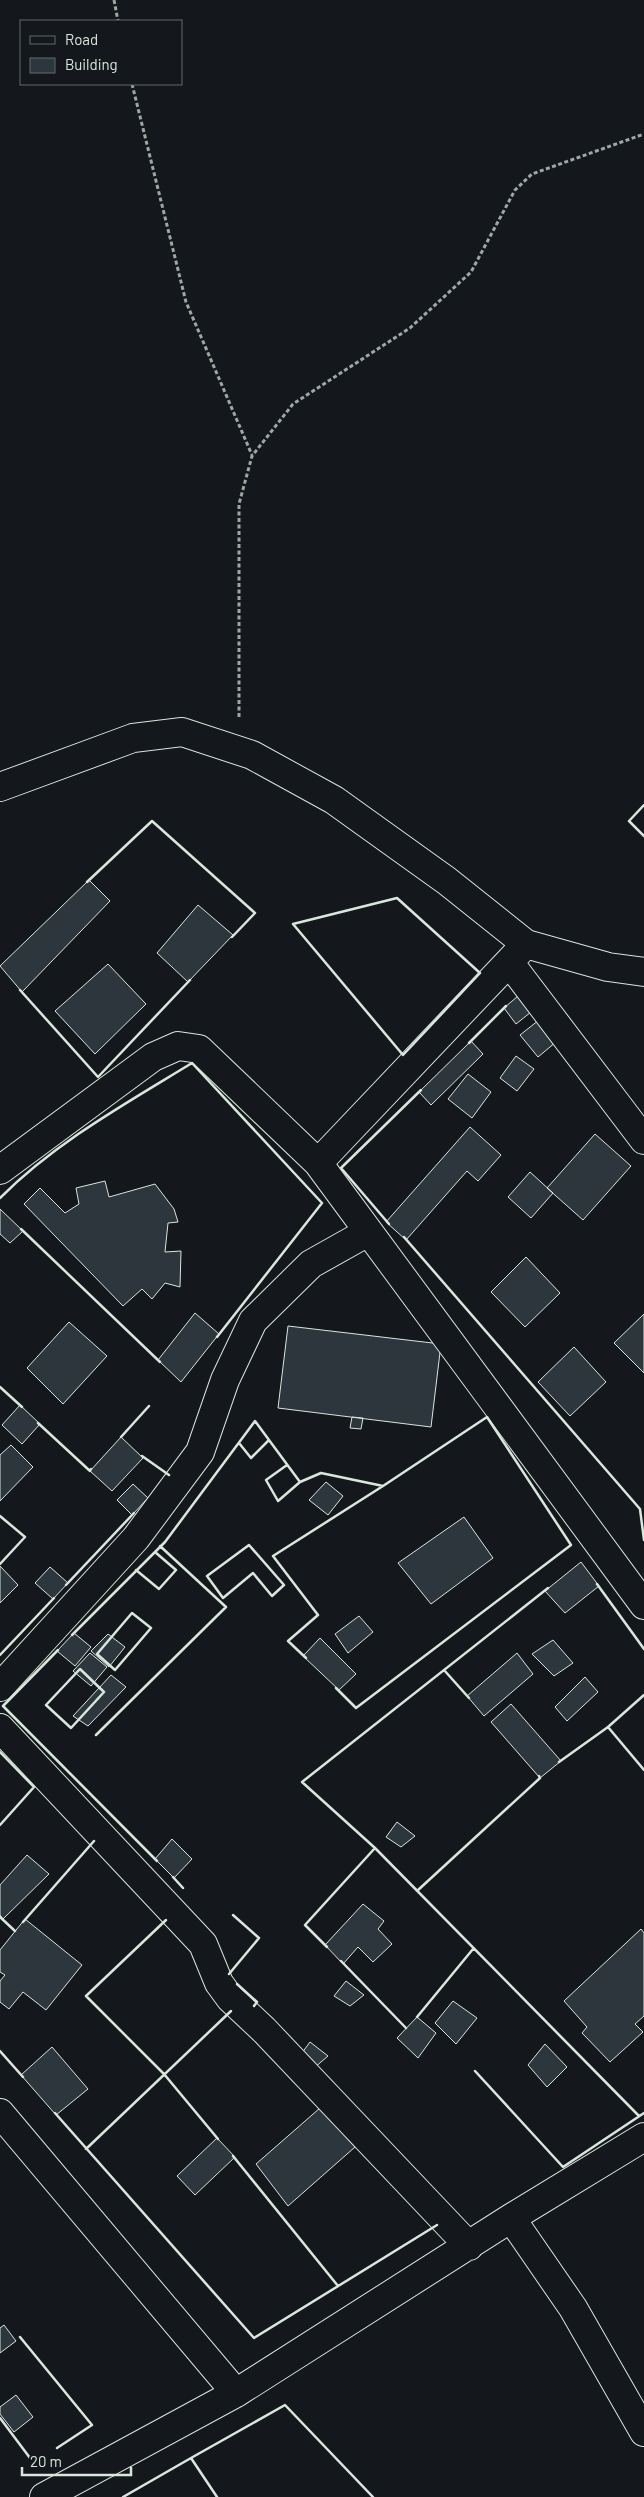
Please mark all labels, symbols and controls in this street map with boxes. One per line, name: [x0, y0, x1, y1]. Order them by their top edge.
legend: [20, 20, 182, 85]
text: Road: [65, 30, 98, 48]
text: Building: [65, 55, 118, 73]
scale bar: [22, 2444, 131, 2476]
text: 20 m: [30, 2452, 62, 2470]

